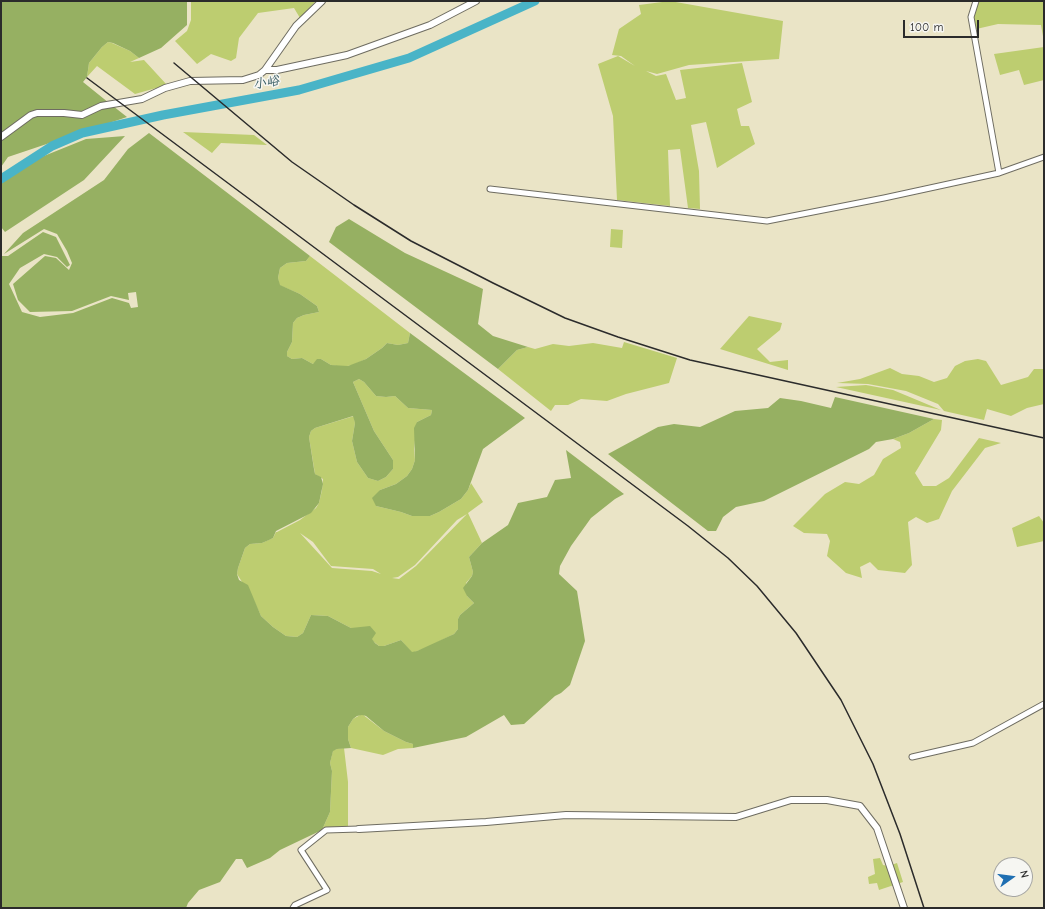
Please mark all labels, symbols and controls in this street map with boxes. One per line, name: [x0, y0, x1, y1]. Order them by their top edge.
scale bar: [905, 12, 981, 38]
text: 100 m: [910, 20, 943, 34]
water label: 小峪: [252, 73, 280, 93]
north arrow: [993, 857, 1033, 897]
text: N: [1017, 869, 1031, 879]

